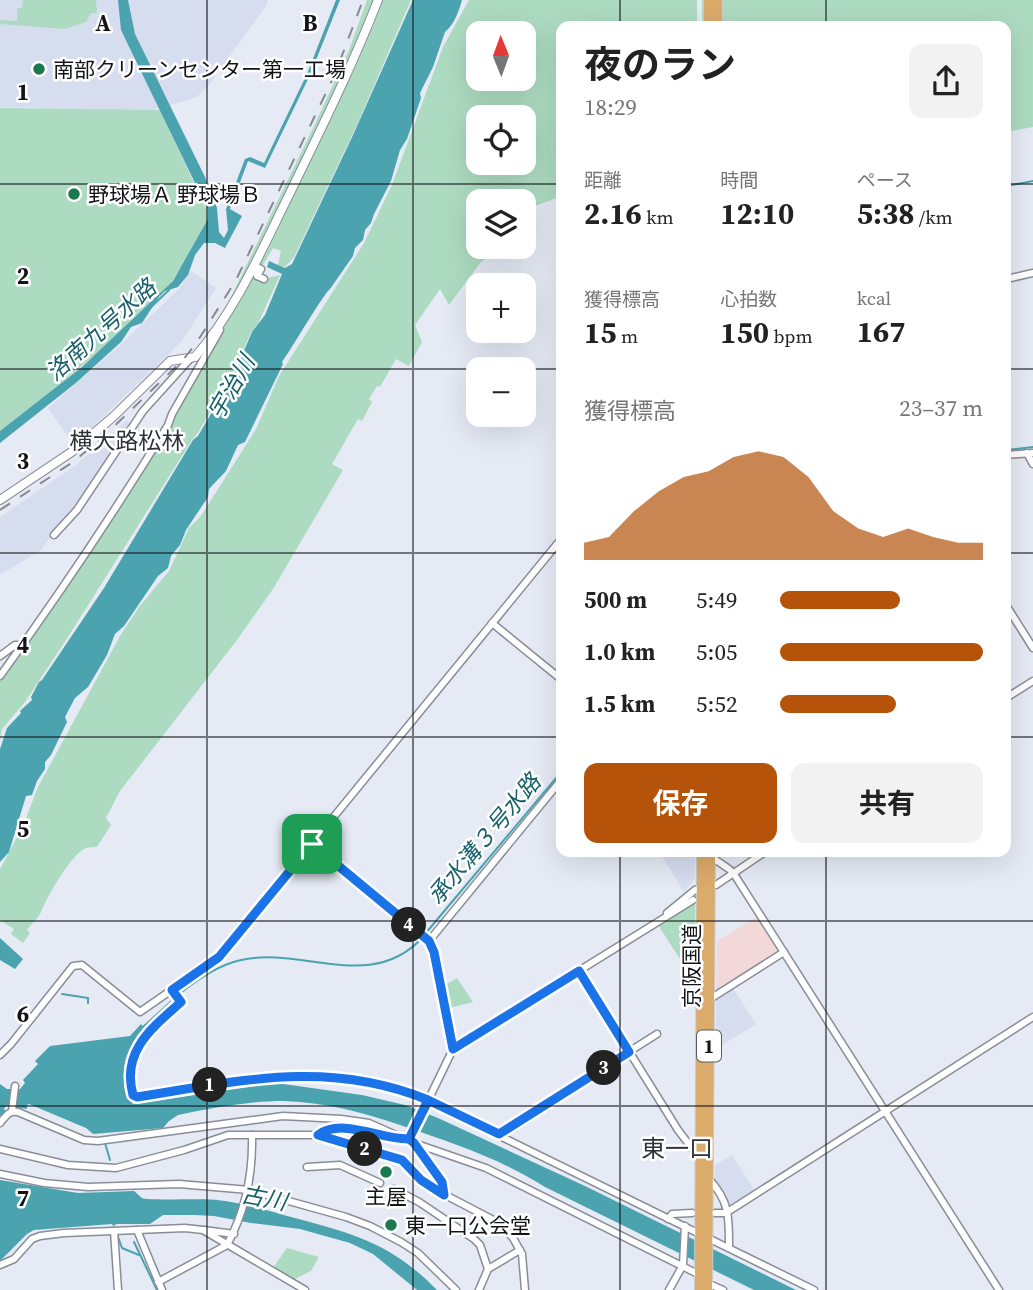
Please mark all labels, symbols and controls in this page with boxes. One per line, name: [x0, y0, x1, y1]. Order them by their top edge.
text: A: [95, 7, 111, 39]
text: B: [303, 7, 318, 39]
north arrow: [466, 21, 536, 91]
map controls: [466, 21, 536, 427]
text: 夜のラン: [584, 39, 736, 91]
button: share: [909, 44, 983, 118]
place label: 南部クリーンセンター第一工場: [53, 55, 346, 84]
marker: 南部クリーンセンター第一工場: [31, 61, 47, 77]
text: 1: [17, 76, 29, 108]
text: 18:29: [584, 91, 637, 123]
button: locate: [466, 105, 536, 175]
text: 距離: [584, 167, 622, 193]
text: 時間: [720, 167, 758, 193]
text: ペース: [857, 167, 913, 193]
place label: 野球場Ａ 野球場Ｂ: [88, 180, 261, 209]
marker: 野球場Ａ 野球場Ｂ: [66, 186, 82, 202]
button: layers: [466, 189, 536, 259]
text: 2.16: [584, 193, 642, 234]
text: 12:10: [720, 193, 794, 234]
text: 5:38: [857, 193, 914, 234]
text: km: [642, 204, 674, 230]
text: /km: [914, 204, 953, 230]
text: 2: [17, 260, 29, 292]
water label: 洛南九号水路: [39, 271, 164, 388]
button: +: [466, 273, 536, 343]
text: kcal: [857, 285, 891, 311]
text: 獲得標高: [584, 286, 660, 312]
text: 心拍数: [720, 286, 777, 312]
text: 167: [857, 311, 905, 352]
text: 15: [584, 312, 617, 353]
text: 150: [720, 312, 769, 353]
text: m: [617, 323, 638, 349]
text: bpm: [769, 323, 813, 349]
water label: 宇治川: [200, 347, 264, 425]
button: −: [466, 357, 536, 427]
text: 23–37 m: [899, 392, 983, 424]
text: 獲得標高: [584, 395, 676, 427]
district label: 横大路松林: [70, 425, 185, 457]
text: 3: [17, 445, 29, 477]
text: 500 m: [584, 584, 647, 616]
text: 5:49: [696, 584, 737, 616]
text: 4: [17, 629, 29, 661]
text: 1.0 km: [584, 636, 655, 668]
text: 5:05: [696, 636, 737, 668]
text: 1.5 km: [584, 688, 655, 720]
text: 5:52: [696, 688, 737, 720]
button: 保存: [584, 763, 777, 843]
button: 共有: [791, 763, 983, 843]
water label: 承水溝３号水路: [420, 766, 549, 911]
text: 5: [17, 813, 29, 845]
pin: [282, 814, 342, 874]
icon: arrive: [293, 825, 331, 863]
pin: 4: [392, 908, 426, 942]
text: 4: [403, 911, 414, 937]
street label: 京阪国道: [677, 924, 706, 1008]
text: 6: [17, 998, 29, 1030]
road number: 1: [697, 1030, 721, 1062]
pin: 3: [586, 1050, 622, 1086]
text: 3: [598, 1054, 609, 1080]
pin: 1: [192, 1068, 228, 1102]
text: 1: [204, 1071, 215, 1097]
pin: 2: [348, 1132, 382, 1166]
district label: 東一口: [641, 1132, 713, 1165]
text: 2: [359, 1135, 370, 1161]
marker: 主屋: [378, 1164, 394, 1180]
water label: 古川: [238, 1178, 293, 1219]
text: 7: [17, 1182, 29, 1214]
place label: 主屋: [365, 1182, 407, 1211]
place label: 東一口公会堂: [405, 1211, 531, 1240]
marker: 東一口公会堂: [383, 1217, 399, 1233]

